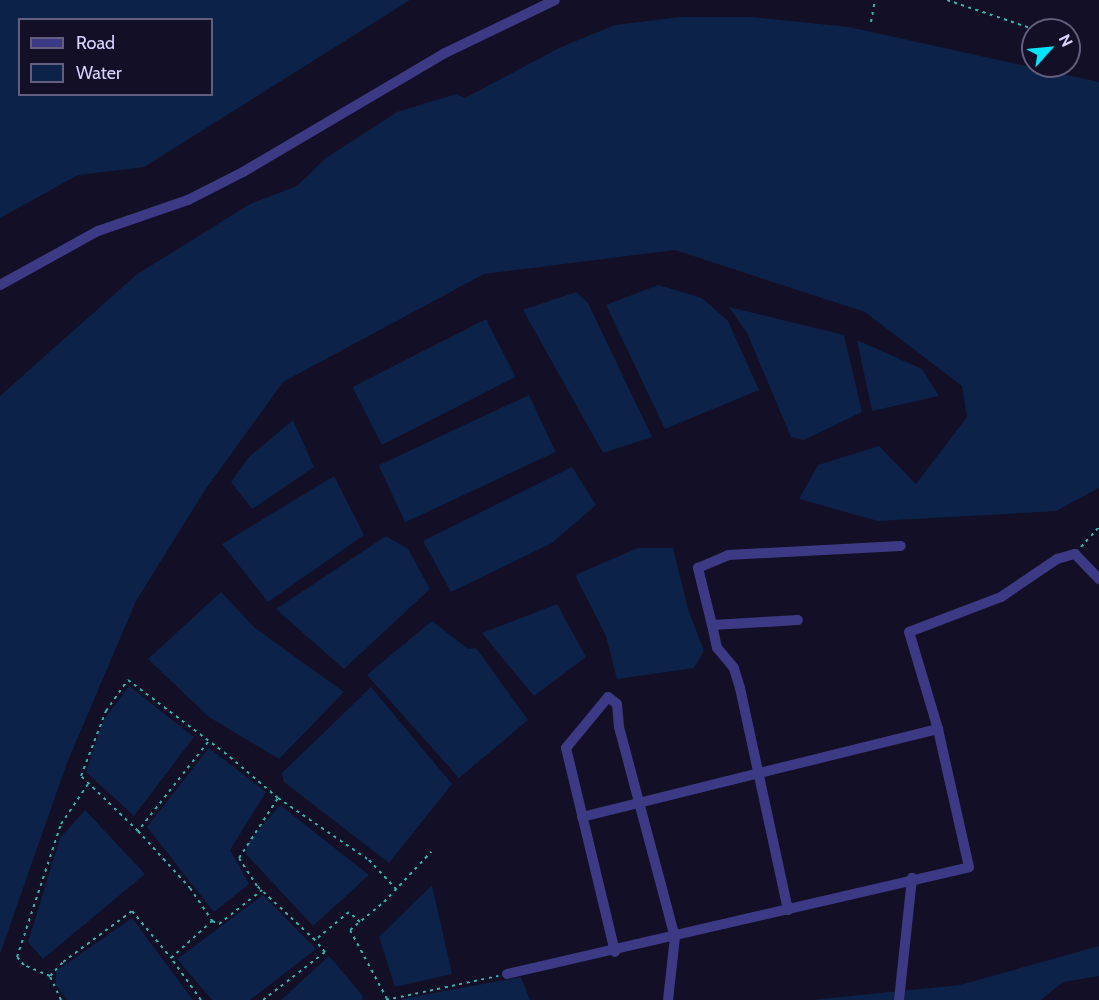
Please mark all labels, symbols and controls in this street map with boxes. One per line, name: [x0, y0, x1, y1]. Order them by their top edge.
legend: [18, 18, 213, 96]
north arrow: [1021, 18, 1081, 78]
text: N: [1055, 31, 1077, 50]
text: Road: [76, 32, 115, 54]
text: Water: [76, 62, 122, 84]

